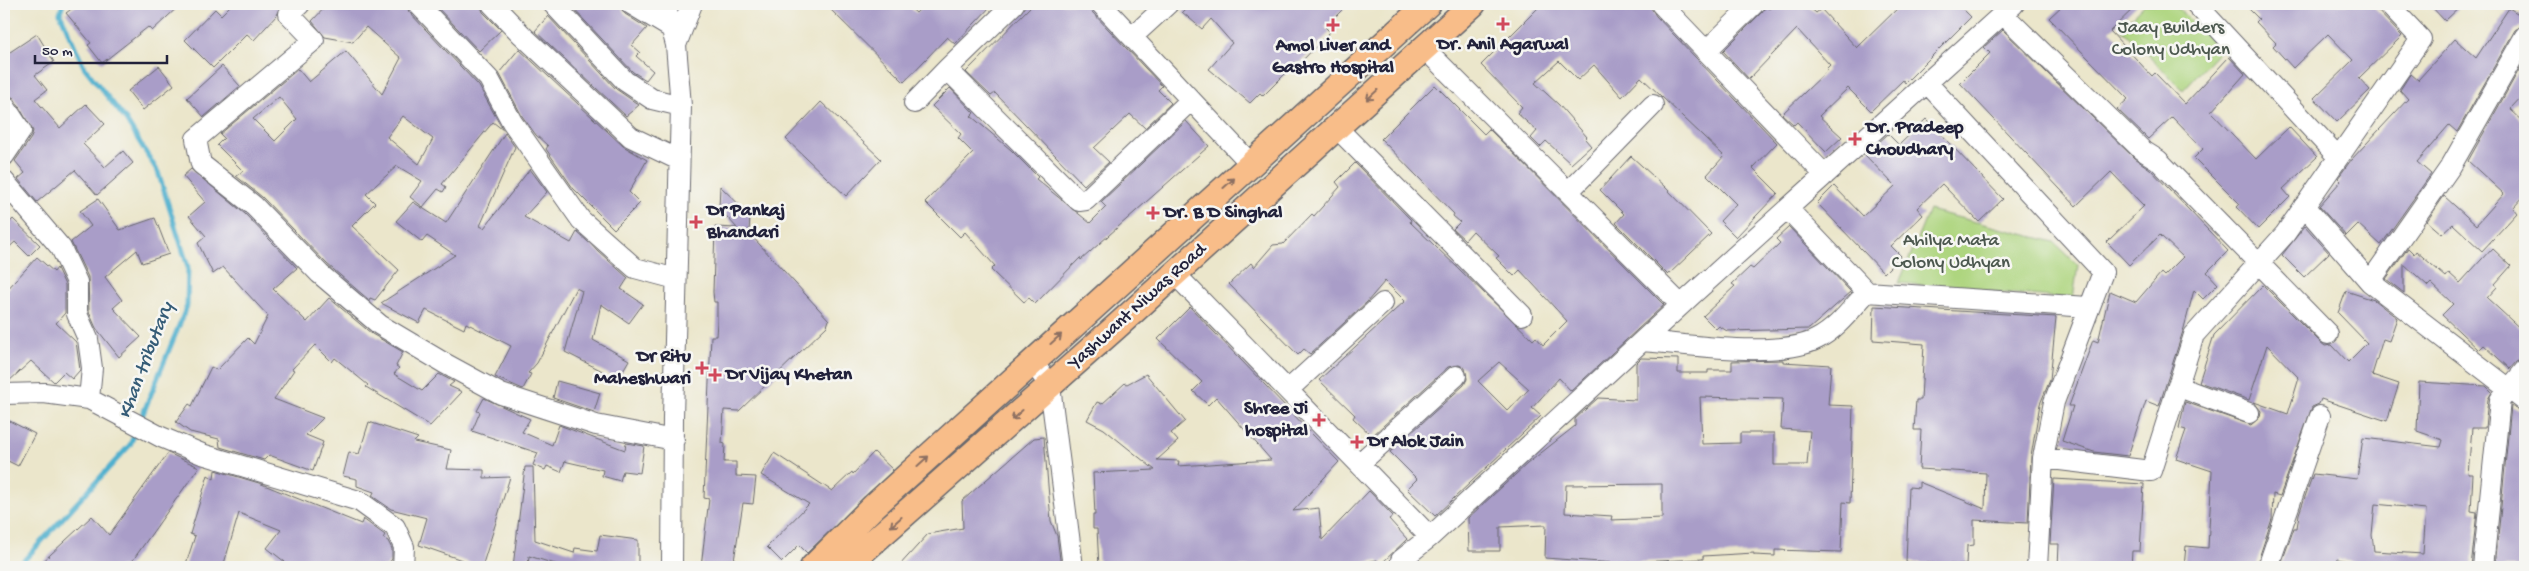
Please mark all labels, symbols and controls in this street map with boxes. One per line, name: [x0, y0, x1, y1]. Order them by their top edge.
marker: Dr. Anil Agarwal: [1496, 17, 1510, 31]
park label: Jaay Builders Colony Udhyan: [2112, 17, 2230, 62]
marker: Amol Liver and Gastro Hospital: [1326, 18, 1340, 32]
scale bar: [35, 32, 168, 64]
place label: Dr. Anil Agarwal: [1435, 34, 1569, 57]
place label: Amol Liver and Gastro Hospital: [1272, 35, 1394, 80]
text: 50 m: [42, 43, 73, 61]
one-way arrow: [1366, 89, 1379, 101]
place label: Dr. Pradeep Choudhary: [1864, 117, 1964, 162]
marker: Dr. Pradeep Choudhary: [1848, 132, 1862, 146]
one-way arrow: [1222, 178, 1235, 189]
place label: Dr Pankaj Bhandari: [705, 200, 785, 245]
place label: Dr. B D Singhal: [1162, 202, 1282, 225]
marker: Dr. B D Singhal: [1146, 206, 1160, 220]
marker: Dr Pankaj Bhandari: [689, 215, 703, 229]
park label: Ahilya Mata Colony Udhyan: [1892, 230, 2010, 275]
street label: Yashwant Niwas Road: [1063, 238, 1213, 376]
water label: Khan tributary: [114, 298, 180, 422]
one-way arrow: [1050, 334, 1063, 345]
place label: Dr Ritu Maheshwari: [594, 346, 691, 391]
marker: Dr Ritu Maheshwari: [695, 361, 709, 375]
place label: Dr Vijay Khetan: [724, 364, 853, 387]
marker: Dr Vijay Khetan: [708, 368, 722, 382]
place label: Shree Ji hospital: [1244, 398, 1308, 443]
one-way arrow: [1011, 409, 1024, 420]
marker: Shree Ji hospital: [1312, 413, 1326, 427]
place label: Dr Alok Jain: [1366, 431, 1465, 454]
marker: Dr Alok Jain: [1350, 435, 1364, 449]
one-way arrow: [917, 455, 930, 466]
one-way arrow: [889, 517, 902, 528]

